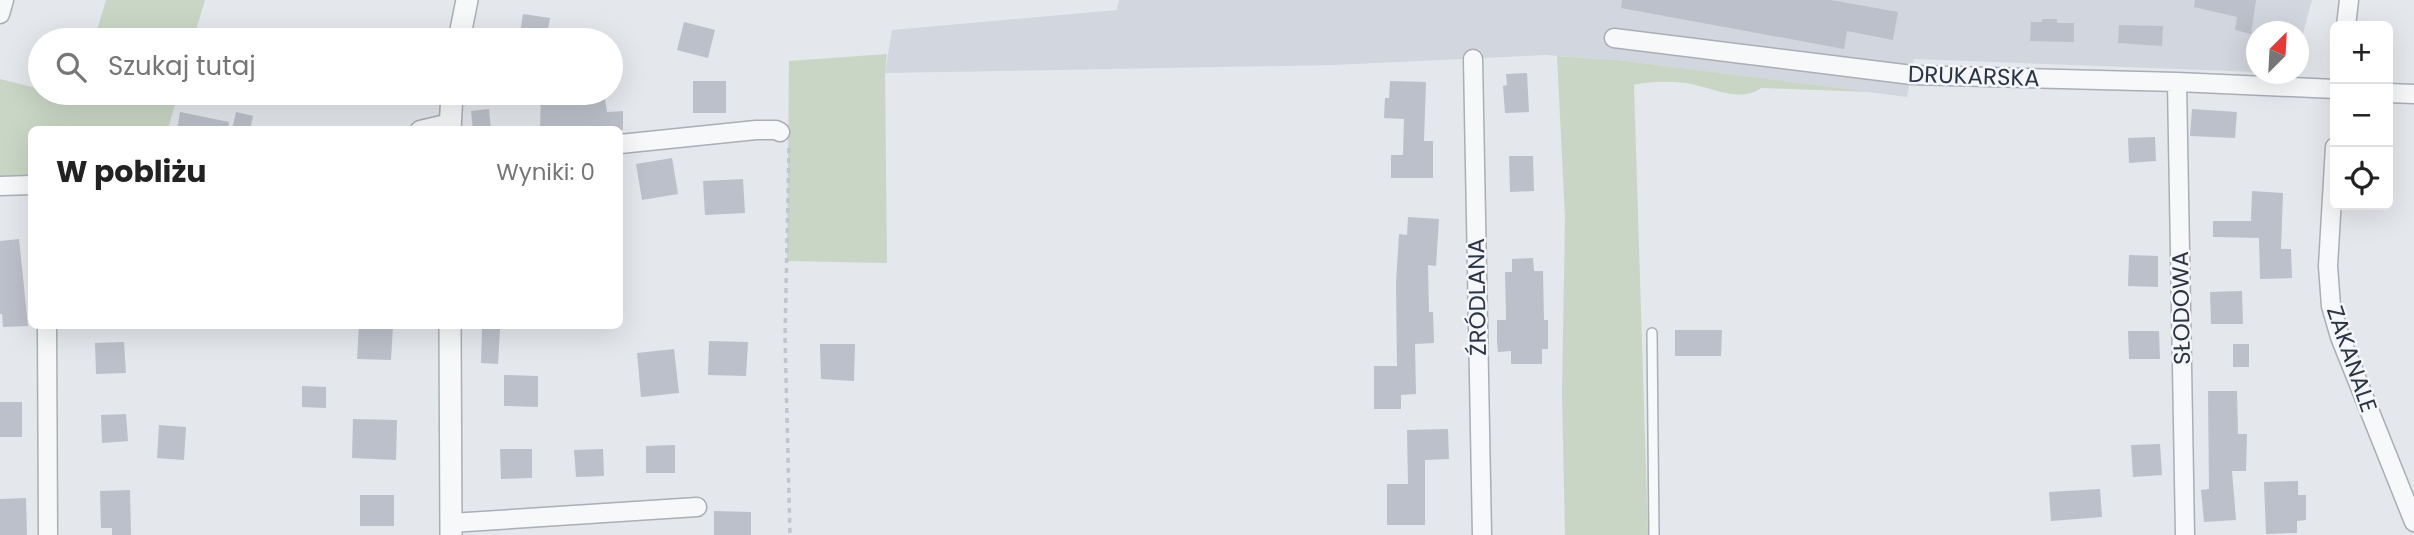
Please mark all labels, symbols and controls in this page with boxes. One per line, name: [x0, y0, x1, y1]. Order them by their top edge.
north arrow: [2246, 21, 2309, 84]
map controls: [2330, 21, 2393, 210]
button: +: [2330, 21, 2393, 84]
search box: [28, 28, 623, 105]
icon: search: [52, 48, 90, 86]
text: Szukaj tutaj: [108, 48, 256, 84]
street label: DRUKARSKA: [1908, 58, 2040, 94]
button: −: [2330, 84, 2393, 147]
button: locate: [2330, 147, 2393, 210]
text: W pobliżu: [56, 150, 207, 193]
text: Wyniki: 0: [496, 156, 595, 188]
street label: ŹRÓDLANA: [1460, 238, 1494, 356]
street label: SŁODOWA: [2164, 251, 2198, 365]
street label: ZAKANALE: [2319, 301, 2385, 417]

